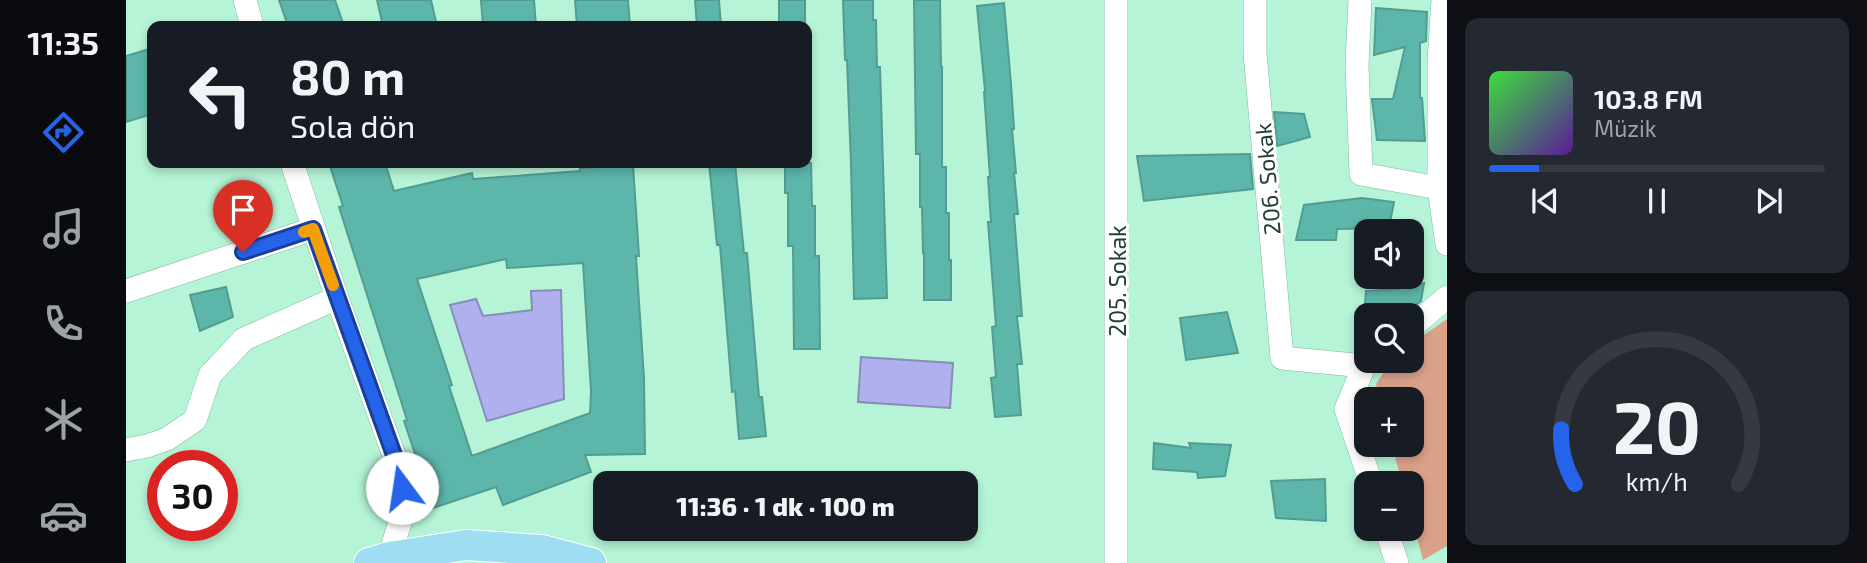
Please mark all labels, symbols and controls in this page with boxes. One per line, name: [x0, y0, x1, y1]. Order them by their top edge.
text: 11:35: [27, 23, 99, 61]
text: 80 m: [290, 46, 405, 105]
icon: left: [175, 49, 266, 140]
text: 103.8 FM: [1594, 83, 1703, 114]
text: Sola dön: [290, 106, 415, 144]
icon: directions: [39, 108, 88, 157]
text: Müzik: [1594, 114, 1656, 142]
street label: 206. Sokak: [1248, 122, 1286, 236]
pin: [213, 180, 273, 252]
icon: previous: [1526, 182, 1564, 220]
icon: pause: [1638, 182, 1676, 220]
icon: next: [1750, 182, 1788, 220]
icon: arrive: [224, 191, 262, 229]
icon: music: [39, 204, 88, 253]
map controls: [1354, 219, 1424, 541]
button: sound: [1354, 219, 1424, 289]
street label: 205. Sokak: [1103, 225, 1131, 337]
icon: phone: [39, 299, 88, 348]
button: search: [1354, 303, 1424, 373]
text: 20: [1613, 381, 1701, 469]
button: +: [1354, 387, 1424, 457]
icon: climate: [39, 395, 88, 444]
speed limit sign: 30: [147, 450, 238, 541]
position arrow: [365, 451, 439, 525]
text: km/h: [1626, 466, 1688, 496]
button: −: [1354, 471, 1424, 541]
text: 11:36 · 1 dk · 100 m: [676, 490, 895, 521]
icon: car: [39, 491, 88, 540]

